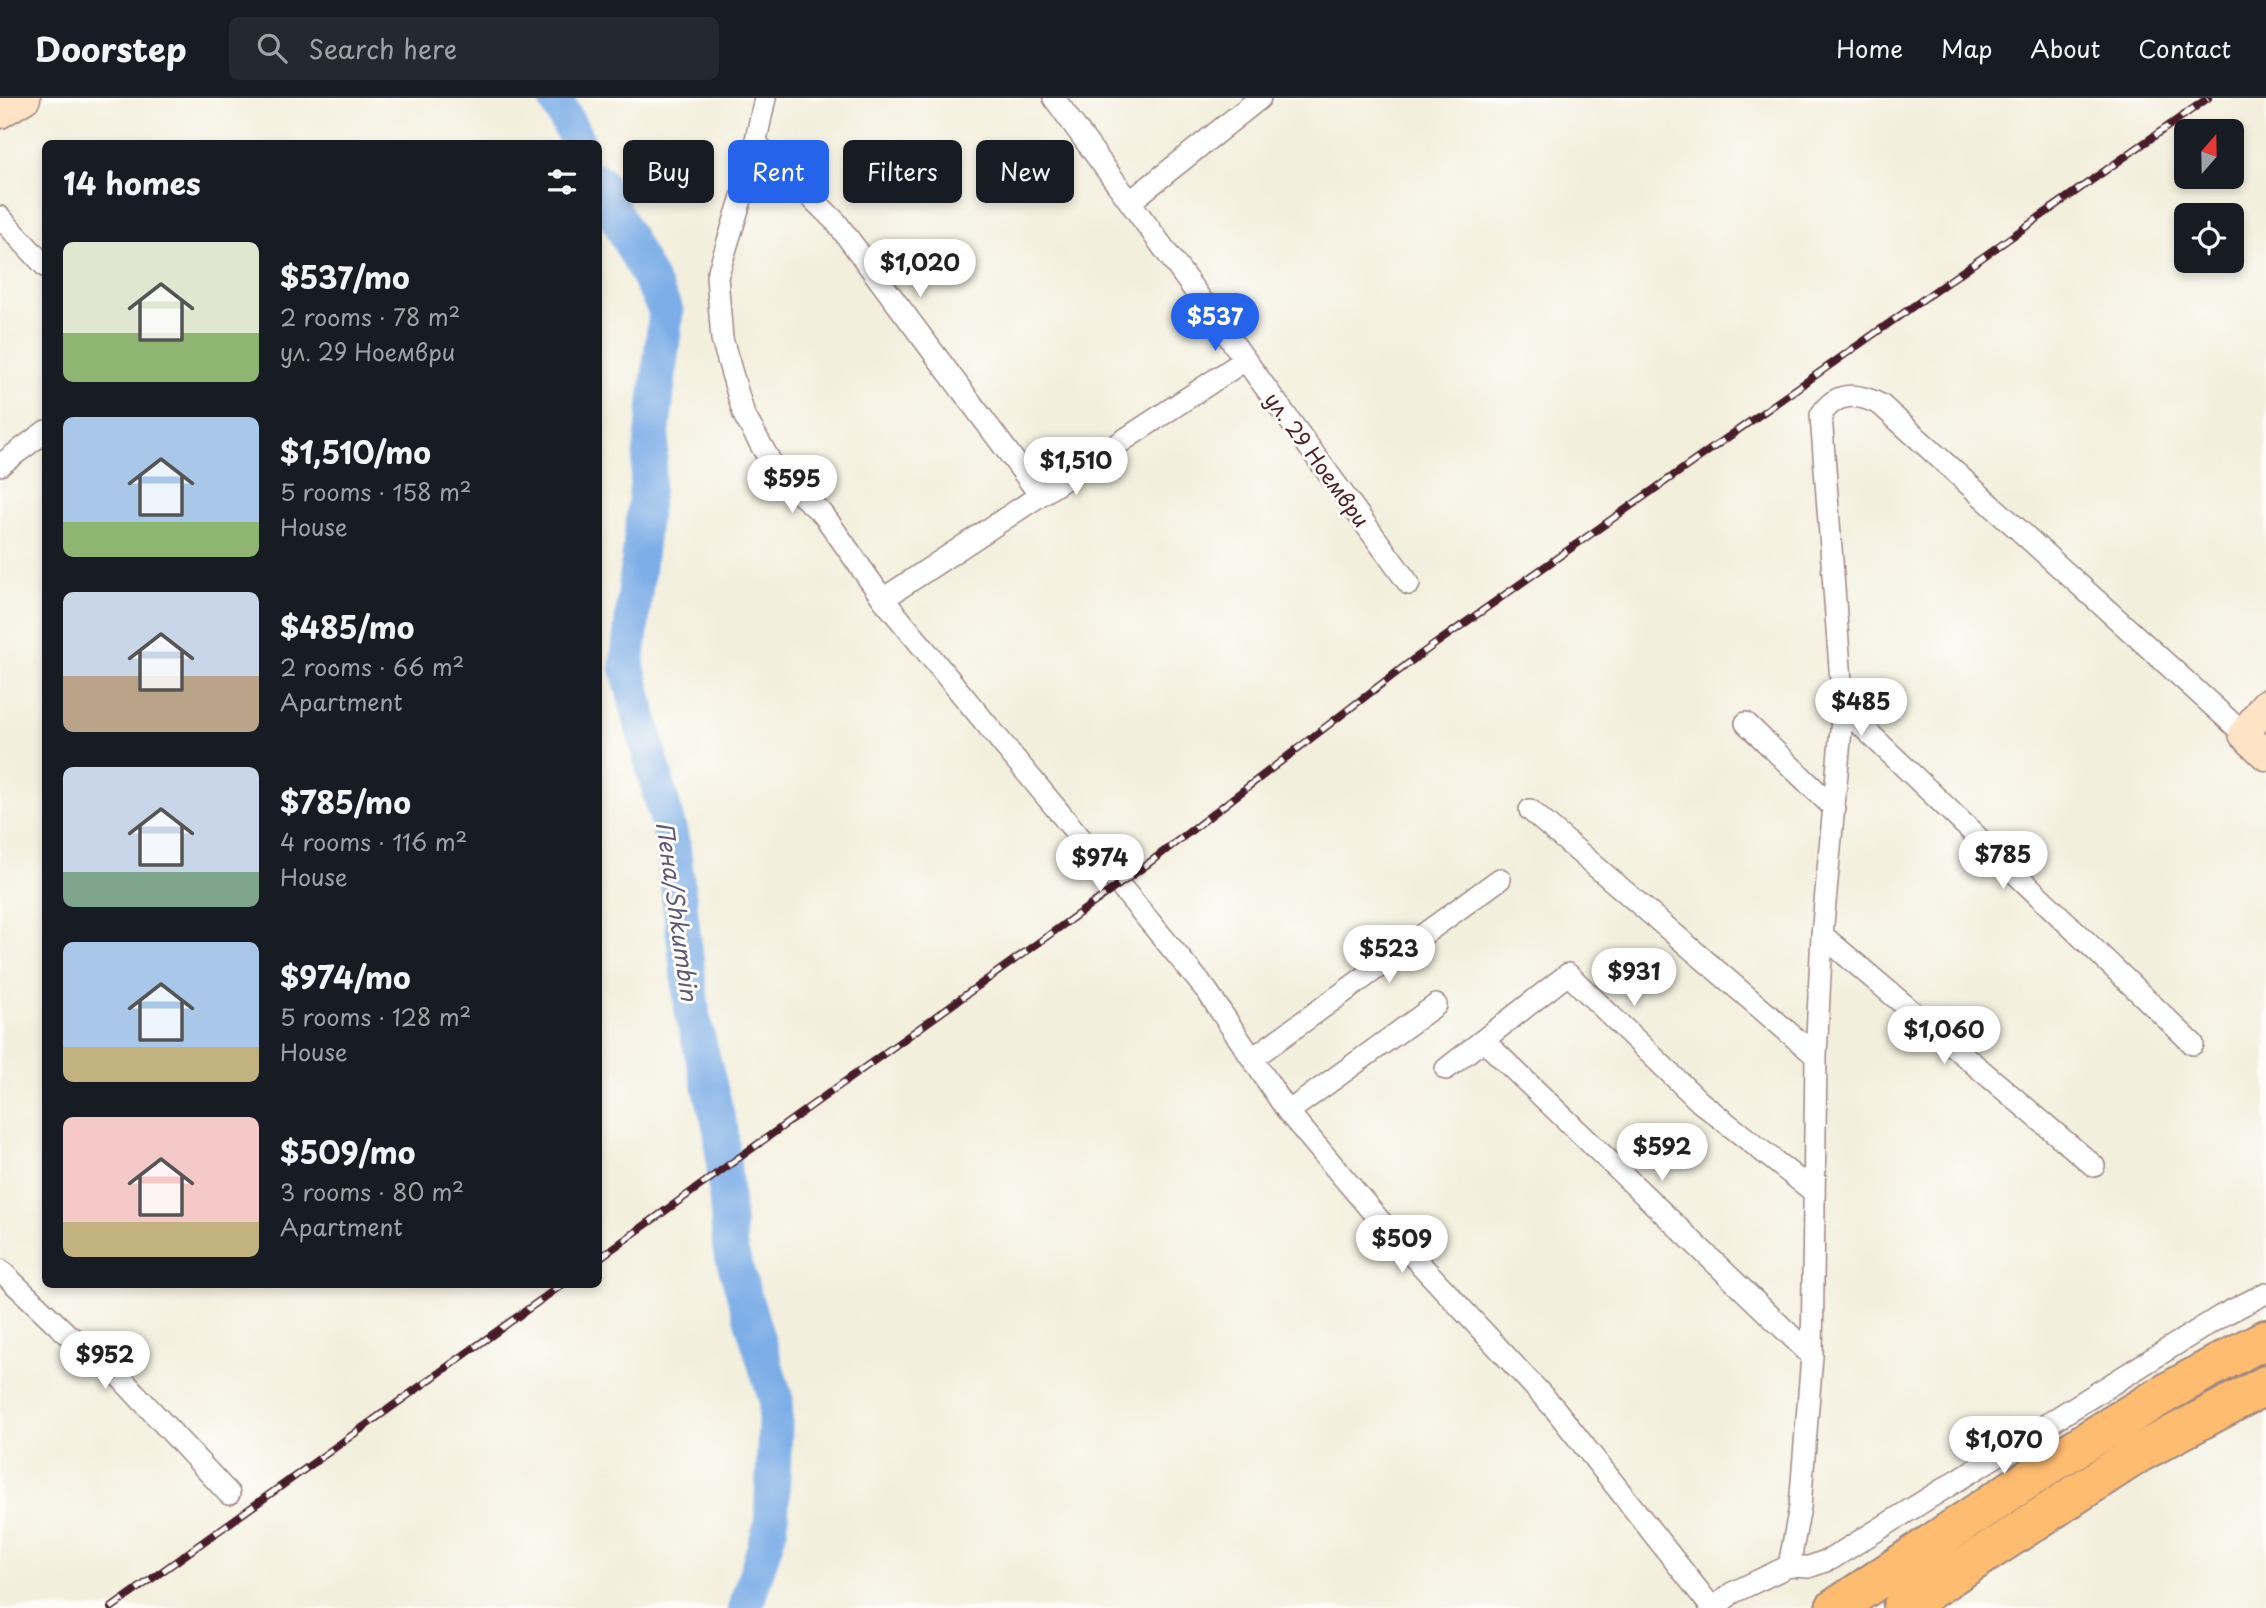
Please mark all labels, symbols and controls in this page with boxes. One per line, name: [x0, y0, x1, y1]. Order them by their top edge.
search box: [229, 17, 719, 80]
text: Doorstep: [35, 23, 187, 73]
icon: search: [253, 29, 291, 67]
text: Search here: [309, 29, 457, 68]
text: Home: [1836, 30, 1903, 66]
text: Map: [1941, 30, 1992, 66]
text: About: [2030, 30, 2100, 66]
text: Contact: [2138, 30, 2231, 66]
north arrow: [2174, 119, 2244, 189]
map controls: [2174, 119, 2244, 273]
chip: Buy: [623, 140, 714, 203]
chip: Rent: [728, 140, 829, 203]
chip: Filters: [843, 140, 962, 203]
chip: New: [976, 140, 1074, 203]
text: 14 homes: [63, 160, 201, 205]
icon: filters: [543, 163, 581, 201]
button: locate: [2174, 203, 2244, 273]
pin: $1,020: [863, 240, 977, 299]
text: $1,020: [880, 244, 960, 279]
text: $537/mo: [280, 254, 410, 299]
icon: home: [119, 270, 203, 354]
pin: $537: [1174, 294, 1256, 353]
text: $537: [1187, 298, 1243, 333]
text: 2 rooms · 78 m²: [280, 299, 460, 334]
text: ул. 29 Ноември: [280, 334, 455, 369]
street label: ул. 29 Ноември: [1258, 385, 1378, 533]
text: $1,510/mo: [280, 429, 431, 474]
pin: $1,510: [1019, 438, 1133, 497]
text: $1,510: [1040, 442, 1112, 477]
icon: home: [119, 445, 203, 529]
pin: $595: [751, 456, 833, 515]
text: $595: [763, 460, 821, 495]
text: 5 rooms · 158 m²: [280, 474, 472, 509]
text: House: [280, 509, 347, 544]
text: $485/mo: [280, 604, 414, 649]
icon: home: [119, 620, 203, 704]
text: 2 rooms · 66 m²: [280, 649, 464, 684]
pin: $485: [1820, 678, 1902, 738]
text: $485: [1831, 683, 1891, 718]
text: Apartment: [280, 684, 403, 719]
text: $785/mo: [280, 779, 411, 824]
icon: home: [119, 795, 203, 879]
water label: Пена/Shkumbin: [648, 819, 708, 1004]
text: 4 rooms · 116 m²: [280, 824, 467, 859]
pin: $785: [1962, 832, 2044, 891]
pin: $974: [1059, 834, 1141, 894]
text: $785: [1975, 836, 2031, 871]
text: $974: [1072, 839, 1128, 874]
text: House: [280, 859, 347, 894]
pin: $523: [1348, 926, 1430, 985]
text: $523: [1359, 930, 1419, 965]
pin: $931: [1593, 948, 1675, 1008]
text: $931: [1607, 953, 1661, 988]
text: $974/mo: [280, 954, 411, 999]
icon: home: [119, 970, 203, 1054]
text: 5 rooms · 128 m²: [280, 999, 471, 1034]
pin: $1,060: [1887, 1006, 2001, 1066]
text: $1,060: [1903, 1011, 1985, 1046]
text: House: [280, 1034, 347, 1069]
pin: $592: [1621, 1124, 1703, 1183]
text: $592: [1633, 1128, 1691, 1163]
text: $509/mo: [280, 1129, 416, 1174]
icon: home: [119, 1145, 203, 1229]
text: 3 rooms · 80 m²: [280, 1174, 464, 1209]
text: Apartment: [280, 1209, 403, 1244]
pin: $509: [1361, 1216, 1443, 1275]
text: $509: [1372, 1220, 1432, 1255]
pin: $952: [64, 1332, 146, 1391]
text: $952: [76, 1336, 134, 1371]
pin: $1,070: [1947, 1416, 2061, 1476]
text: $1,070: [1965, 1421, 2043, 1456]

